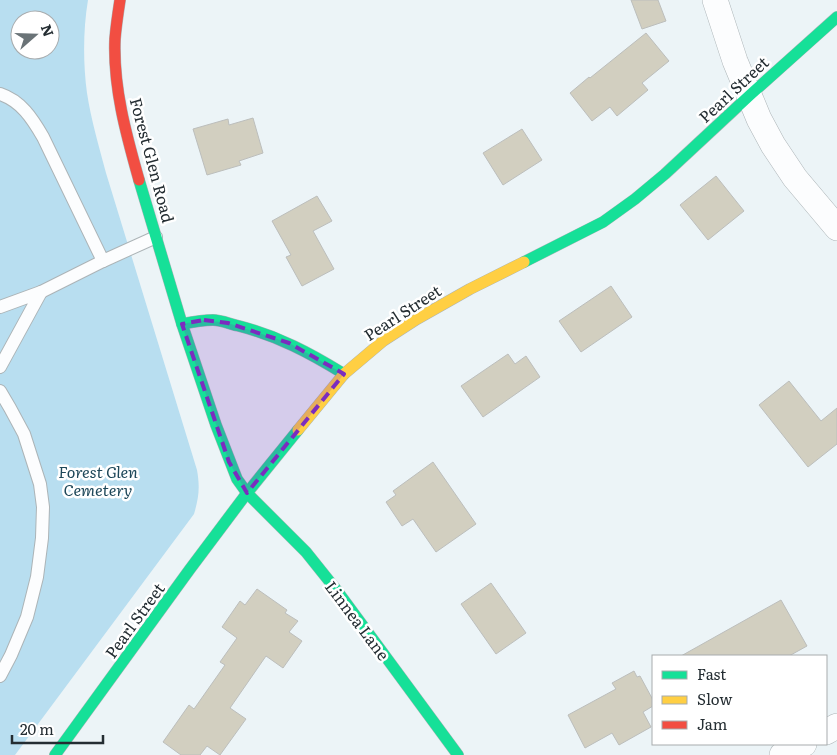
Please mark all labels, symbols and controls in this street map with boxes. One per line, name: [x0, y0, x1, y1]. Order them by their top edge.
north arrow: [10, 10, 60, 60]
text: N: [37, 21, 60, 39]
street label: Pearl Street: [693, 50, 774, 128]
street label: Forest Glen Road: [125, 95, 181, 225]
street label: Pearl Street: [359, 278, 446, 346]
park label: Forest Glen Cemetery: [58, 459, 138, 501]
street label: Linnea Lane: [320, 575, 396, 665]
street label: Pearl Street: [98, 577, 170, 663]
legend: [652, 655, 827, 745]
text: Fast: [697, 662, 726, 685]
text: Slow: [697, 687, 732, 710]
scale bar: [12, 712, 104, 744]
text: Jam: [697, 712, 728, 735]
text: 20 m: [20, 717, 54, 740]

